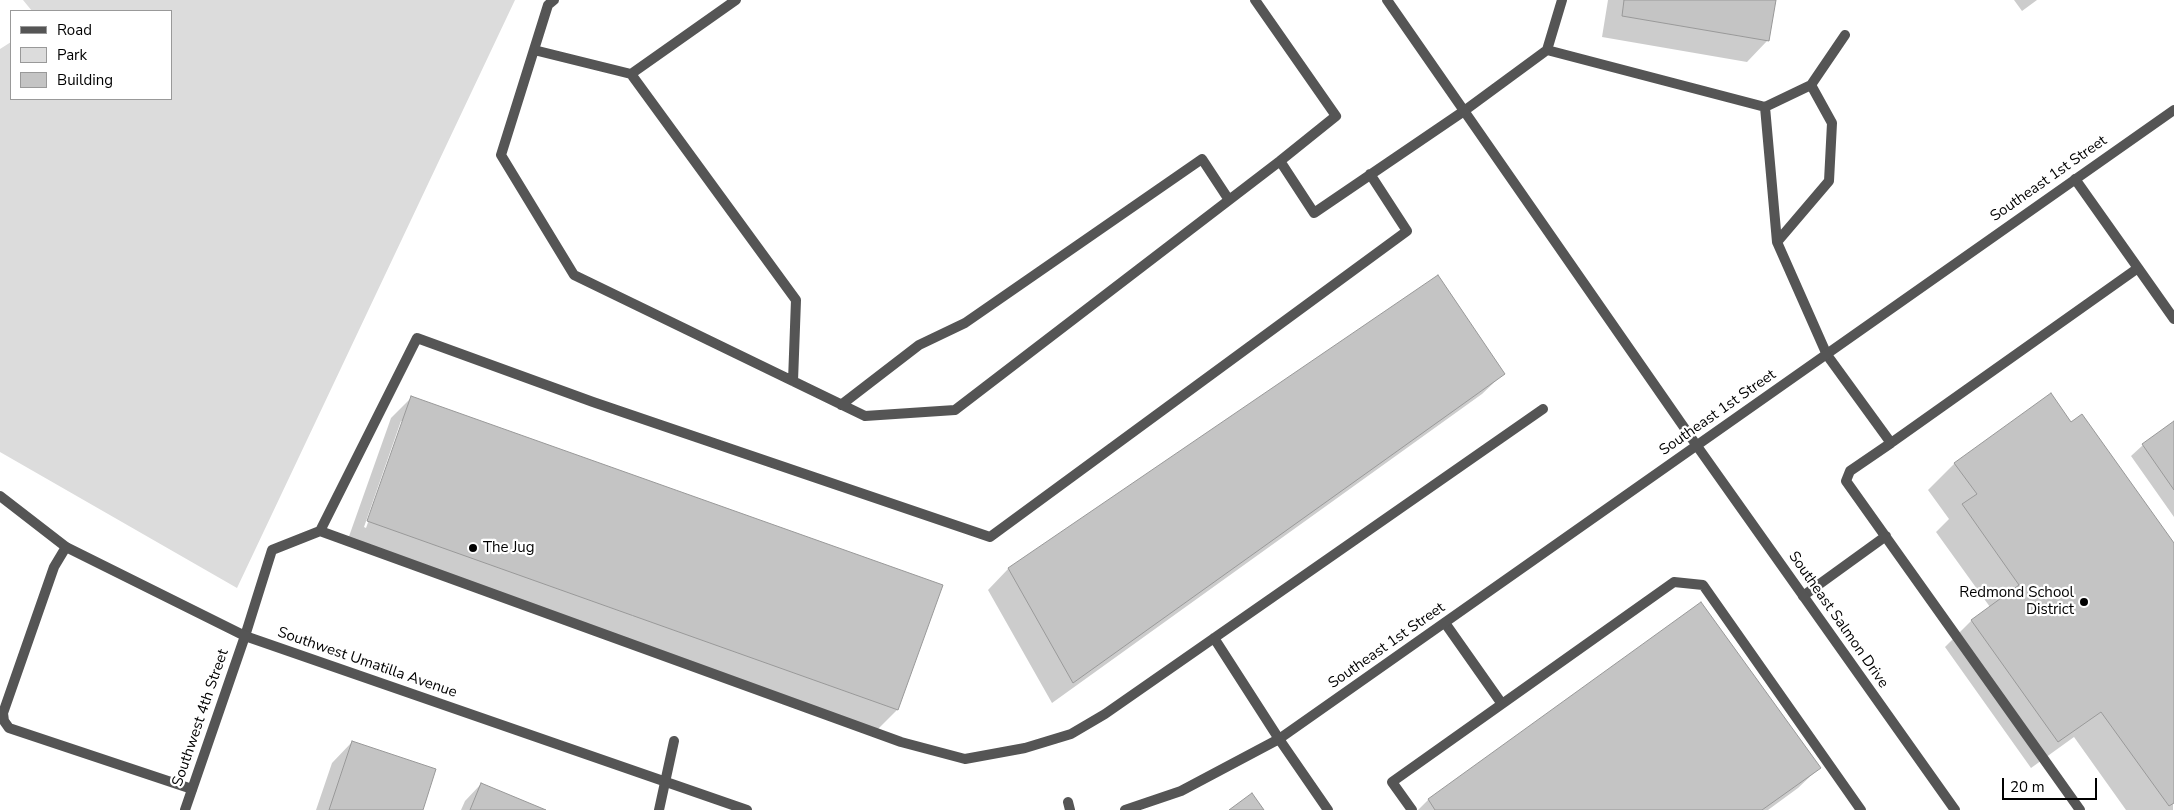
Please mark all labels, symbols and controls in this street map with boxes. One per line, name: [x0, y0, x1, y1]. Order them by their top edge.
legend: [10, 10, 172, 100]
text: Road: [57, 20, 92, 40]
text: Park: [57, 45, 87, 65]
text: Building: [57, 70, 113, 90]
street label: Southeast 1st Street: [1987, 132, 2111, 226]
street label: Southeast 1st Street: [1656, 366, 1780, 460]
place label: The Jug: [483, 539, 534, 557]
marker: The Jug: [467, 542, 479, 554]
street label: Southeast Salmon Drive: [1784, 548, 1892, 692]
place label: Redmond School District: [1959, 584, 2074, 619]
marker: Redmond School District: [2078, 596, 2090, 608]
street label: Southeast 1st Street: [1325, 599, 1449, 693]
street label: Southwest Umatilla Avenue: [275, 624, 459, 702]
street label: Southwest 4th Street: [169, 647, 233, 789]
scale bar: [2004, 768, 2099, 800]
text: 20 m: [2010, 777, 2045, 797]

